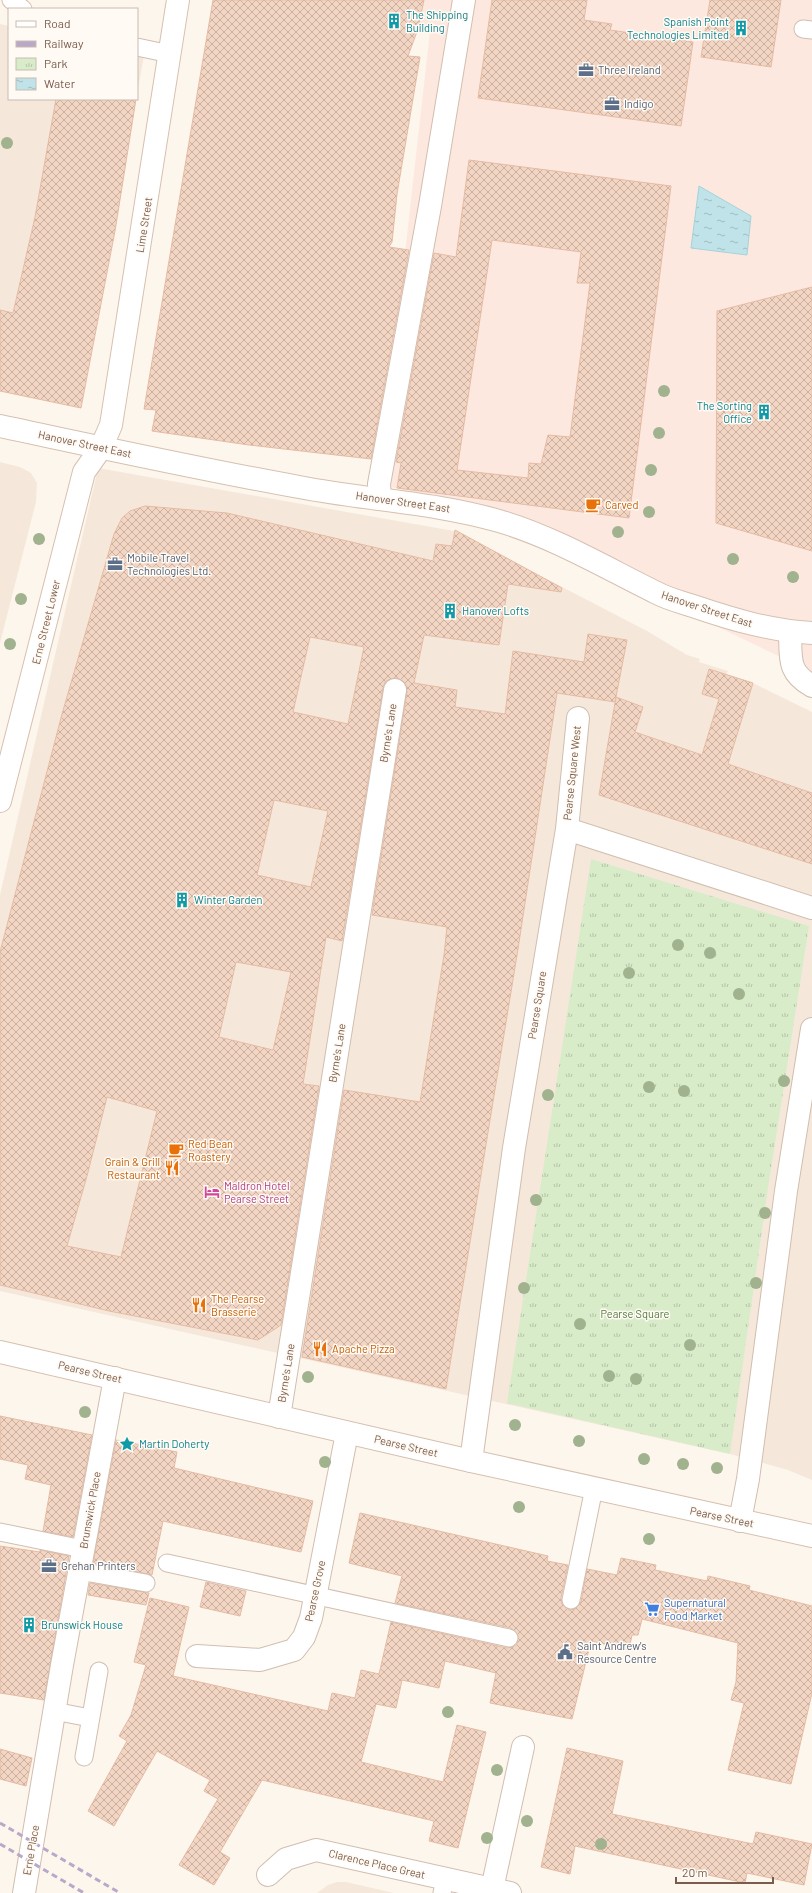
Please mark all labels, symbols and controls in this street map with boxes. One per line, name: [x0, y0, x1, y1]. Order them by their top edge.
legend: [8, 8, 138, 100]
place label: The Shipping Building: [406, 8, 468, 34]
building icon: The Shipping Building: [385, 12, 403, 30]
place label: Spanish Point Technologies Limited: [627, 15, 729, 41]
text: Road: [44, 16, 71, 30]
building icon: Spanish Point Technologies Limited: [732, 19, 750, 37]
text: Railway: [44, 36, 84, 50]
text: Park: [44, 56, 68, 70]
office icon: Three Ireland: [577, 61, 595, 79]
place label: Three Ireland: [598, 63, 661, 76]
text: Water: [44, 76, 76, 90]
office icon: Indigo: [603, 95, 621, 113]
place label: Indigo: [624, 97, 653, 110]
street label: Lime Street: [133, 196, 154, 254]
place label: The Sorting Office: [697, 399, 752, 425]
building icon: The Sorting Office: [755, 403, 773, 421]
street label: Hanover Street East: [37, 427, 133, 460]
street label: Hanover Street East: [355, 488, 451, 515]
cafe icon: Carved: [584, 496, 602, 514]
place label: Carved: [605, 498, 638, 511]
place label: Mobile Travel Technologies Ltd.: [127, 551, 211, 577]
office icon: Mobile Travel Technologies Ltd.: [106, 555, 124, 573]
street label: Erne Street Lower: [29, 578, 62, 665]
street label: Hanover Street East: [660, 588, 755, 629]
building icon: Hanover Lofts: [441, 602, 459, 620]
place label: Hanover Lofts: [462, 604, 529, 617]
street label: Byrne's Lane: [376, 702, 399, 763]
street label: Pearse Square West: [560, 725, 583, 821]
building icon: Winter Garden: [173, 891, 191, 909]
place label: Winter Garden: [194, 893, 262, 906]
street label: Pearse Square: [525, 970, 548, 1040]
street label: Byrne's Lane: [325, 1022, 348, 1083]
place label: Red Bean Roastery: [188, 1137, 233, 1163]
cafe icon: Red Bean Roastery: [167, 1141, 185, 1159]
place label: Grain & Grill Restaurant: [105, 1155, 160, 1181]
restaurant icon: Grain & Grill Restaurant: [163, 1159, 181, 1177]
place label: Maldron Hotel Pearse Street: [224, 1179, 289, 1205]
hotel icon: Maldron Hotel Pearse Street: [203, 1183, 221, 1201]
place label: The Pearse Brasserie: [211, 1292, 264, 1318]
restaurant icon: The Pearse Brasserie: [190, 1296, 208, 1314]
park label: Pearse Square: [601, 1307, 670, 1320]
restaurant icon: Apache Pizza: [311, 1340, 329, 1358]
street label: Byrne's Lane: [274, 1342, 297, 1403]
place label: Apache Pizza: [332, 1342, 395, 1355]
street label: Pearse Street: [57, 1358, 123, 1385]
street label: Pearse Street: [373, 1432, 439, 1459]
place icon: Martin Doherty: [118, 1435, 136, 1453]
place label: Martin Doherty: [139, 1437, 209, 1450]
street label: Brunswick Place: [76, 1470, 103, 1549]
street label: Pearse Street: [689, 1503, 755, 1530]
office icon: Grehan Printers: [40, 1557, 58, 1575]
place label: Grehan Printers: [61, 1559, 135, 1572]
street label: Pearse Grove: [302, 1559, 327, 1623]
place label: Supernatural Food Market: [664, 1596, 726, 1622]
supermarket icon: Supernatural Food Market: [643, 1600, 661, 1618]
building icon: Brunswick House: [20, 1616, 38, 1634]
place label: Brunswick House: [41, 1618, 123, 1631]
place label: Saint Andrew's Resource Centre: [577, 1639, 657, 1665]
public building icon: Saint Andrew's Resource Centre: [556, 1643, 574, 1661]
street label: Erne Place: [20, 1824, 41, 1876]
street label: Clarence Place Great: [328, 1846, 427, 1881]
scale bar: [676, 1859, 773, 1885]
text: 20 m: [682, 1865, 708, 1879]

